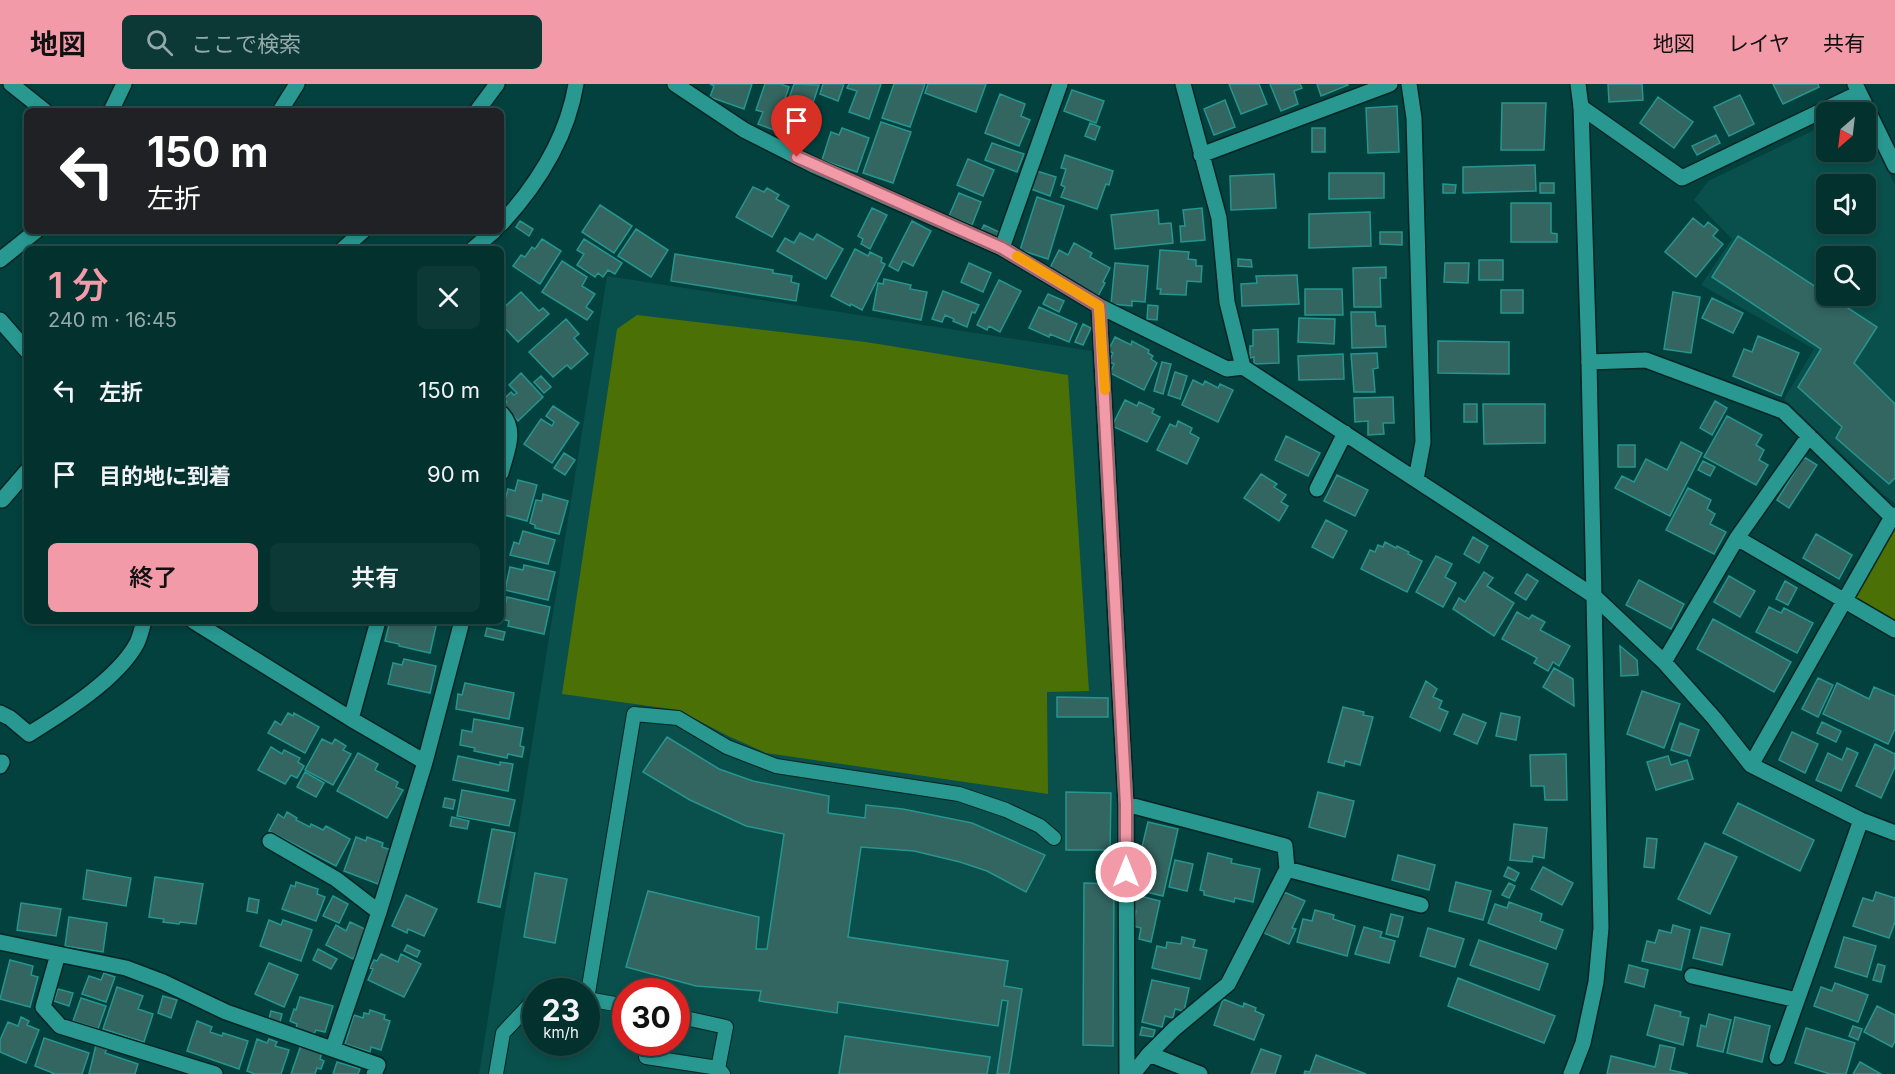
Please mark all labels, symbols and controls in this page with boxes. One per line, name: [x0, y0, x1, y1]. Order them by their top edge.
search box: [122, 15, 542, 69]
icon: search: [143, 26, 176, 59]
text: 地図: [30, 27, 86, 61]
text: ここで検索: [191, 31, 301, 57]
text: 地図: [1653, 31, 1695, 56]
text: レイヤ: [1728, 31, 1790, 56]
text: 共有: [1823, 31, 1865, 56]
pin: [771, 95, 822, 157]
north arrow: [1816, 102, 1876, 162]
map controls: [1816, 102, 1876, 306]
icon: arrive: [780, 104, 813, 137]
text: 150 m: [147, 126, 269, 177]
icon: left: [48, 132, 126, 210]
button: sound: [1816, 174, 1876, 234]
text: 左折: [147, 182, 201, 215]
button: search: [1816, 246, 1876, 306]
text: 1 分: [48, 263, 108, 307]
button: close: [417, 266, 480, 329]
text: 240 m · 16:45: [48, 308, 177, 332]
icon: left: [48, 374, 81, 407]
text: 150 m: [418, 377, 480, 403]
text: 左折: [99, 379, 143, 405]
icon: arrive: [48, 458, 81, 491]
text: 90 m: [427, 461, 480, 487]
text: 目的地に到着: [99, 463, 231, 489]
button: 終了: [48, 543, 258, 612]
button: 共有: [270, 543, 480, 612]
position arrow: [1094, 840, 1158, 904]
speed limit sign: 30: [612, 978, 690, 1056]
text: 23: [542, 992, 580, 1028]
text: km/h: [543, 1023, 579, 1042]

